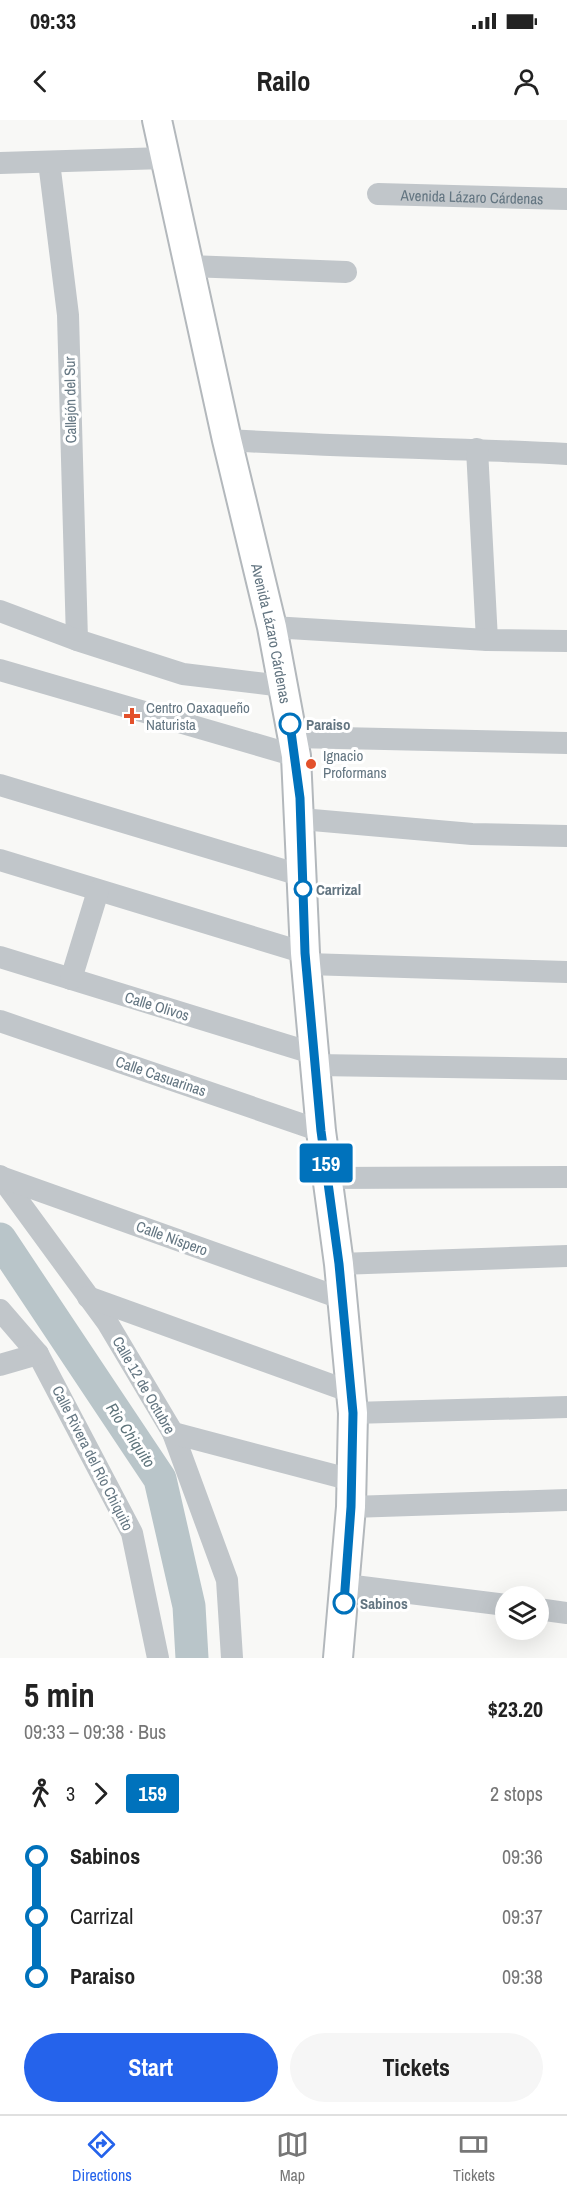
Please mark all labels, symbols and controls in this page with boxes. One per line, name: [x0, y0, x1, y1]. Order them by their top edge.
text: 09:33: [30, 6, 76, 36]
text: Railo: [256, 63, 311, 99]
icon: back: [24, 65, 57, 98]
icon: person: [510, 65, 543, 98]
street label: Avenida Lázaro Cárdenas: [399, 184, 544, 209]
street label: Callejón del Sur: [59, 356, 81, 444]
street label: Avenida Lázaro Cárdenas: [246, 560, 296, 705]
place label: Centro Oaxaqueño Naturista: [146, 697, 250, 735]
marker: Centro Oaxaqueño Naturista: [123, 707, 141, 725]
marker: Paraiso: [279, 713, 301, 735]
place label: Paraiso: [306, 714, 350, 735]
place label: Ignacio Proformans: [323, 745, 387, 783]
marker: Ignacio Proformans: [304, 757, 318, 771]
place label: Carrizal: [316, 879, 361, 900]
marker: Carrizal: [294, 880, 312, 898]
street label: Calle Olivos: [122, 986, 192, 1026]
street label: Calle Casuarinas: [113, 1051, 209, 1101]
line badge: 159: [292, 1144, 360, 1182]
text: 159: [312, 1149, 340, 1178]
street label: Calle Níspero: [133, 1215, 211, 1261]
street label: Calle 12 de Octubre: [108, 1332, 181, 1438]
street label: Calle Rivera del Río Chiquito: [47, 1382, 139, 1534]
water label: Rio Chiquito: [101, 1398, 161, 1472]
map controls: [495, 1586, 549, 1640]
button: layers: [495, 1586, 549, 1640]
marker: Sabinos: [333, 1592, 355, 1614]
place label: Sabinos: [360, 1593, 408, 1614]
text: 5 min: [24, 1673, 95, 1717]
text: $23.20: [488, 1694, 543, 1724]
text: 09:33 – 09:38 · Bus: [24, 1718, 166, 1745]
icon: walk: [24, 1777, 57, 1810]
icon: forward: [84, 1777, 117, 1810]
text: 159: [138, 1779, 167, 1808]
text: 3: [66, 1780, 75, 1807]
text: 2 stops: [490, 1780, 543, 1807]
text: Sabinos: [70, 1841, 140, 1871]
text: 09:36: [502, 1843, 543, 1870]
text: Carrizal: [70, 1901, 133, 1931]
text: 09:37: [502, 1903, 543, 1930]
text: Paraiso: [70, 1961, 135, 1991]
text: 09:38: [502, 1963, 543, 1990]
button: Start: [24, 2033, 278, 2102]
button: Tickets: [290, 2033, 543, 2102]
tab: Directions: [72, 2128, 132, 2186]
tab: Map: [276, 2128, 309, 2186]
tab: Tickets: [453, 2128, 495, 2186]

